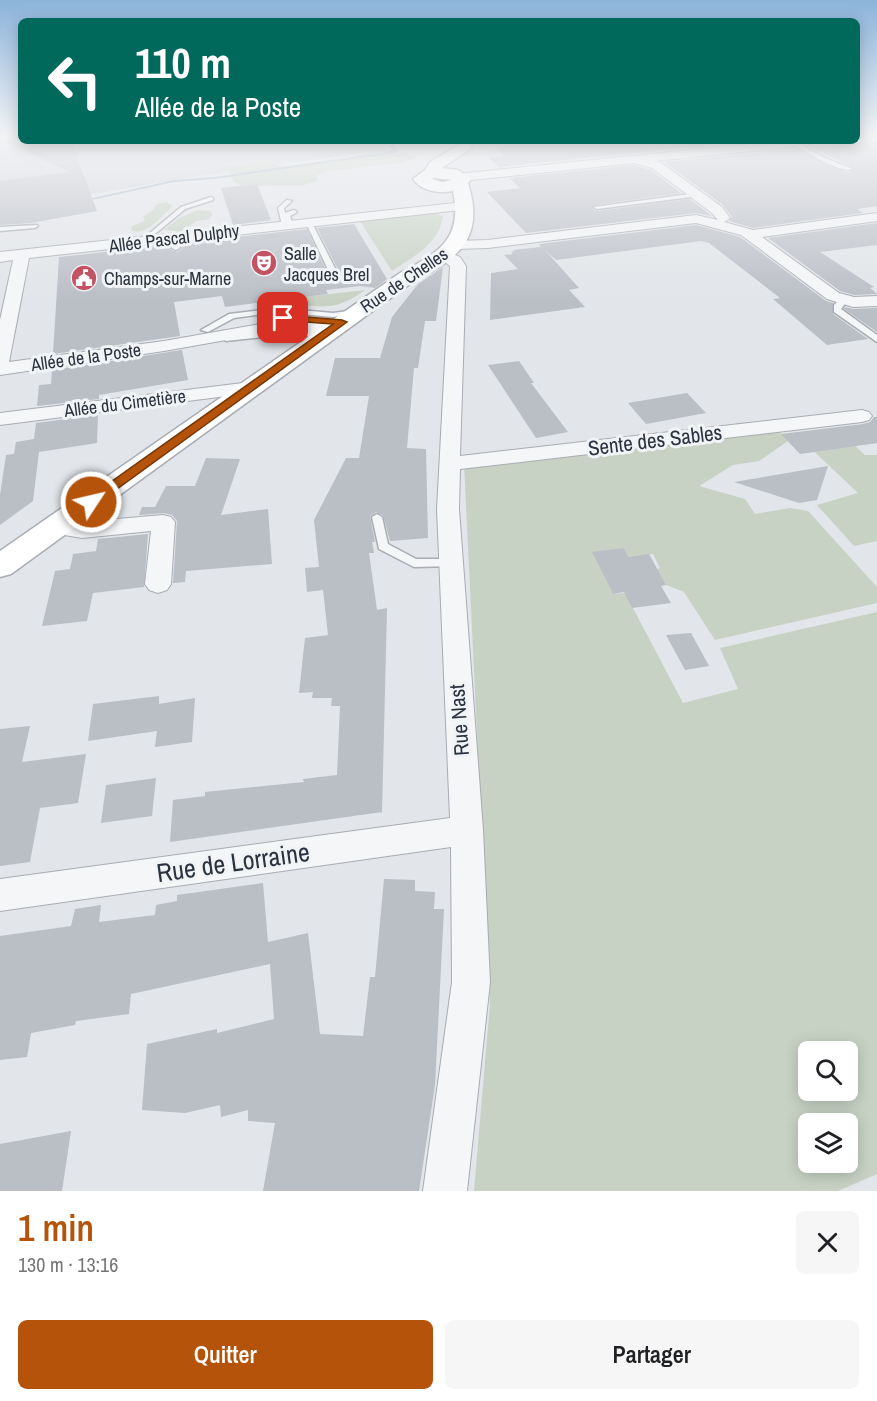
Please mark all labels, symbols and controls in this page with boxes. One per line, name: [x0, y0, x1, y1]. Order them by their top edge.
text: 110 m: [135, 35, 231, 91]
icon: left: [36, 42, 114, 120]
text: Allée de la Poste: [135, 89, 301, 125]
street label: Allée Pascal Dulphy: [106, 218, 241, 259]
place label: Salle Jacques Brel: [284, 241, 369, 287]
street label: Rue de Chelles: [355, 241, 453, 319]
theatre icon: Salle Jacques Brel: [249, 248, 279, 278]
public building icon: Champs-sur-Marne: [69, 263, 99, 293]
place label: Champs-sur-Marne: [104, 266, 231, 291]
pin: [257, 292, 308, 343]
icon: arrive: [266, 301, 299, 334]
street label: Allée de la Poste: [28, 337, 143, 377]
street label: Allée du Cimetière: [62, 383, 187, 423]
street label: Sente des Sables: [586, 417, 724, 463]
position arrow: [59, 470, 123, 534]
street label: Rue Nast: [442, 683, 476, 757]
street label: Rue de Lorraine: [154, 834, 312, 890]
map controls: [798, 1041, 858, 1173]
button: search: [798, 1041, 858, 1101]
button: layers: [798, 1113, 858, 1173]
text: 1 min: [18, 1204, 94, 1252]
button: close: [796, 1211, 859, 1274]
text: 130 m · 13:16: [18, 1251, 118, 1278]
button: Quitter: [18, 1320, 433, 1389]
button: Partager: [445, 1320, 859, 1389]

